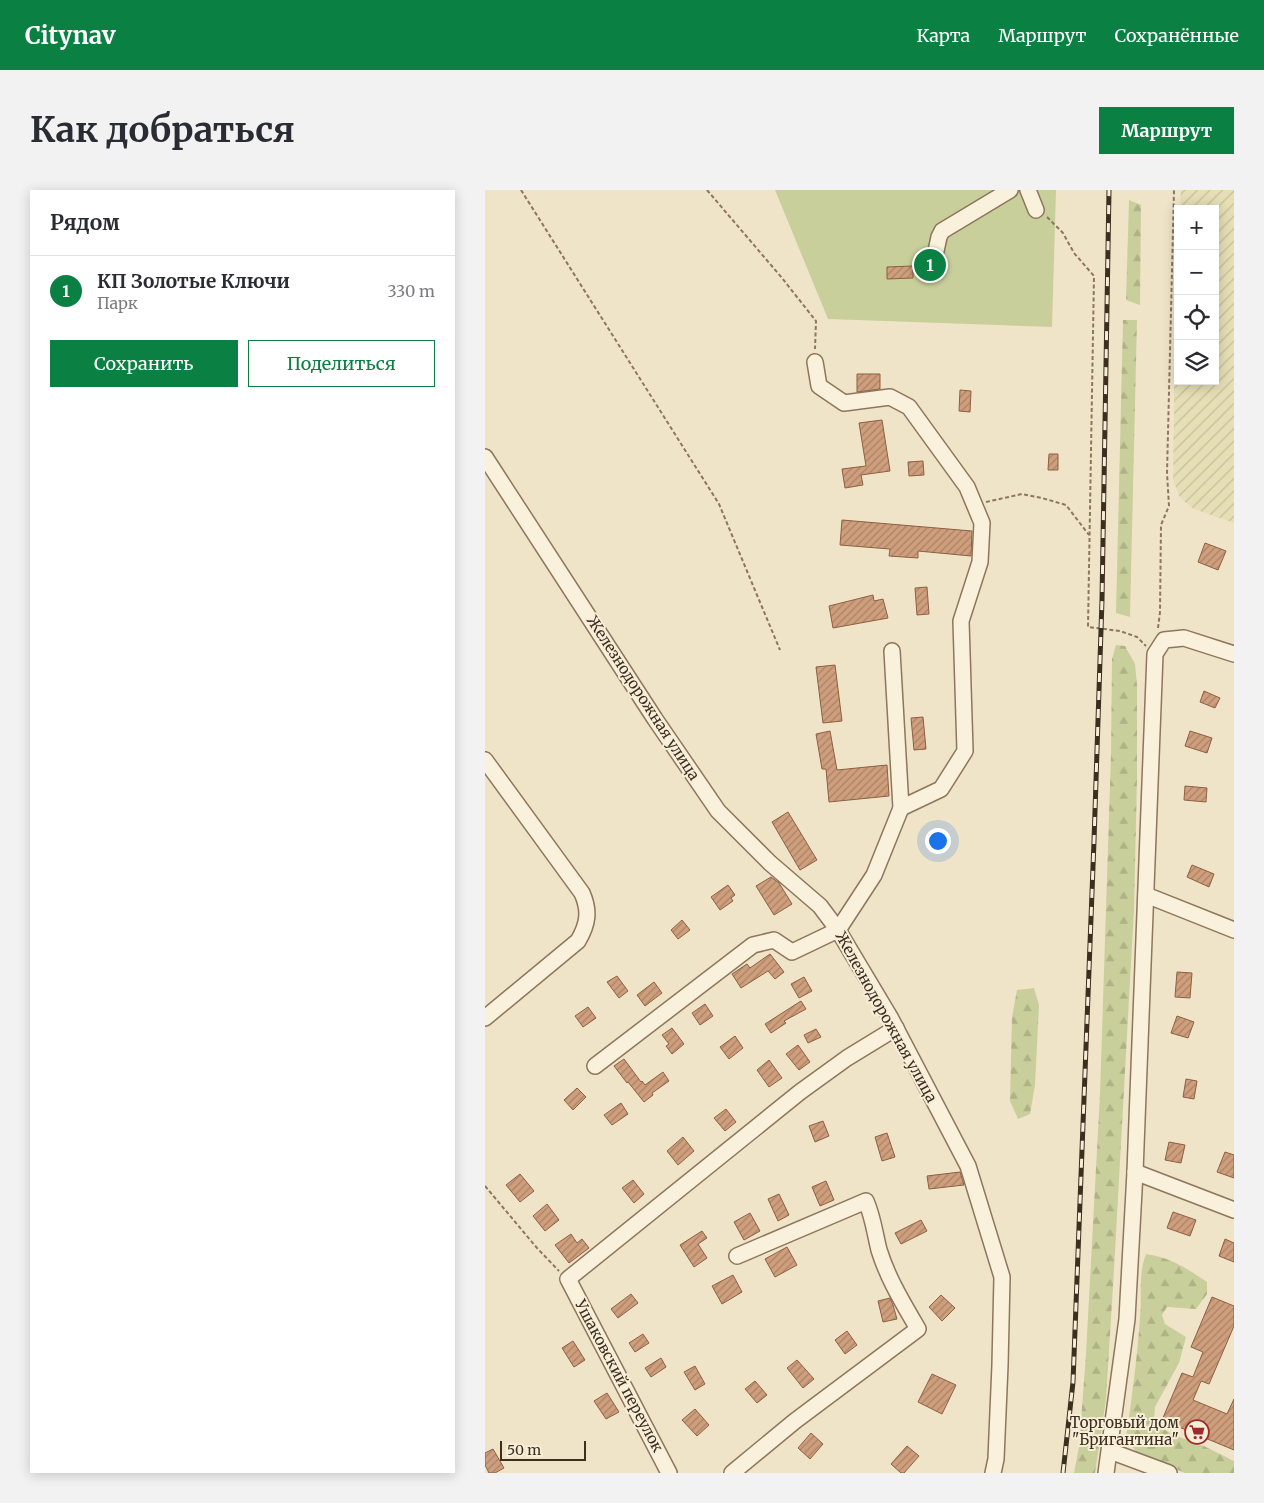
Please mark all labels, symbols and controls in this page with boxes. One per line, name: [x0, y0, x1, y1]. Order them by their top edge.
text: Citynav: [25, 20, 116, 51]
text: Карта: [917, 24, 970, 47]
text: Маршрут: [998, 24, 1086, 47]
text: Сохранённые: [1114, 24, 1239, 47]
button: Маршрут: [1099, 107, 1234, 154]
text: Как добраться: [30, 108, 295, 152]
map controls: [1174, 205, 1219, 385]
button: +: [1174, 205, 1219, 250]
text: Рядом: [50, 209, 120, 236]
pin: 1: [914, 246, 946, 284]
button: −: [1174, 250, 1219, 295]
text: КП Золотые Ключи: [97, 269, 290, 293]
text: 1: [62, 281, 70, 301]
text: 330 m: [388, 281, 435, 301]
text: Парк: [97, 293, 138, 313]
button: locate: [1174, 295, 1219, 340]
button: Сохранить: [50, 340, 238, 387]
button: Поделиться: [248, 340, 435, 387]
button: layers: [1174, 340, 1219, 385]
street label: Железнодорожная улица: [583, 612, 704, 784]
your location: [925, 828, 951, 854]
street label: Железнодорожная улица: [831, 928, 941, 1106]
street label: Ушаковский переулок: [571, 1295, 668, 1456]
place label: Торговый дом "Бригантина": [1070, 1413, 1179, 1449]
supermarket icon: Торговый дом "Бригантина": [1184, 1419, 1210, 1445]
scale bar: [500, 1438, 586, 1461]
text: 50 m: [507, 1441, 541, 1459]

